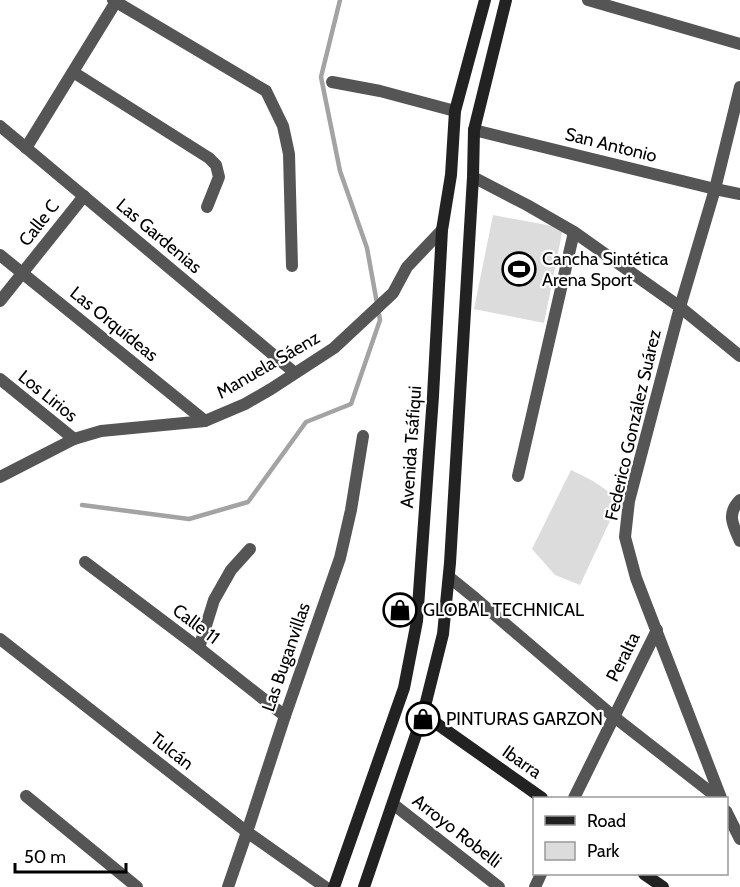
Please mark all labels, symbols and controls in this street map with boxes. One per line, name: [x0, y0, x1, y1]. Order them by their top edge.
street label: San Antonio: [563, 123, 659, 167]
street label: Las Gardenias: [112, 194, 206, 278]
street label: Calle C: [14, 196, 64, 250]
place label: Cancha Sintética Arena Sport: [542, 248, 669, 291]
sports icon: Cancha Sintética Arena Sport: [501, 251, 537, 287]
street label: Las Orquídeas: [66, 282, 162, 366]
street label: Manuela Sáenz: [212, 326, 324, 403]
street label: Federico González Suárez: [600, 327, 666, 523]
street label: Los Lirios: [14, 365, 82, 427]
street label: Avenida Tsáfiqui: [396, 385, 426, 509]
shop icon: GLOBAL TECHNICAL: [382, 592, 418, 628]
street label: Calle 11: [168, 599, 224, 649]
place label: GLOBAL TECHNICAL: [423, 599, 584, 621]
street label: Las Buganvillas: [257, 600, 315, 714]
street label: Peralta: [601, 628, 645, 685]
shop icon: PINTURAS GARZON: [405, 701, 441, 737]
place label: PINTURAS GARZON: [446, 708, 603, 730]
street label: Tulcán: [146, 727, 198, 775]
street label: Ibarra: [498, 741, 546, 784]
street label: Arroyo Robelli: [408, 789, 506, 873]
legend: [533, 797, 728, 875]
text: Road: [587, 810, 626, 832]
scale bar: [15, 836, 126, 874]
text: Park: [587, 840, 620, 862]
text: 50 m: [24, 846, 66, 868]

